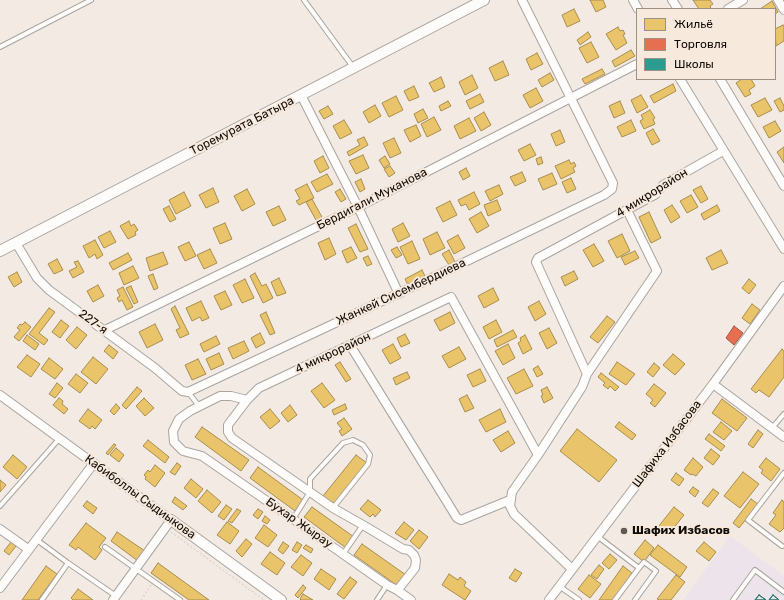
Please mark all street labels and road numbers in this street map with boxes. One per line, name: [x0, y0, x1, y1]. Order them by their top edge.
street label: Торемурата Батыра: [188, 94, 296, 158]
street label: Бердигали Муканова: [314, 165, 430, 233]
street label: 4 микрорайон: [614, 165, 690, 221]
street label: Жанкей Сисембердиева: [334, 256, 468, 328]
street label: 227-я: [76, 307, 110, 337]
street label: 4 микрорайон: [293, 329, 373, 377]
street label: Шафиха Избасова: [629, 398, 705, 490]
street label: Кабиболлы Сыдиыкова: [82, 452, 198, 542]
street label: Бухар Жырау: [263, 495, 335, 551]

